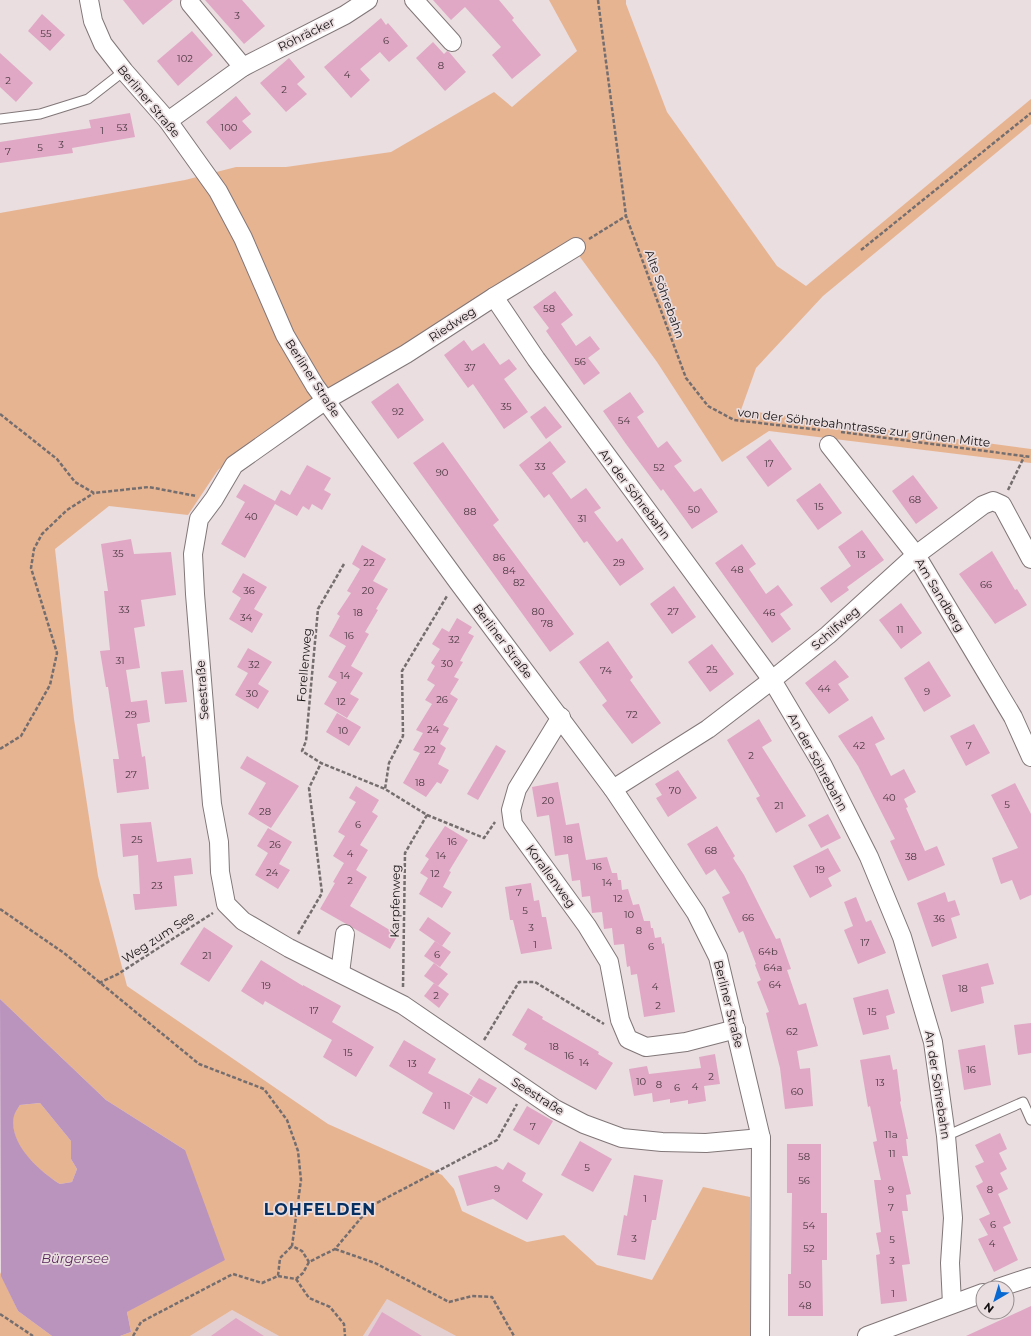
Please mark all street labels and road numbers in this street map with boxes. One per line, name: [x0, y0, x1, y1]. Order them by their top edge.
street label: Röhräcker: [275, 14, 337, 54]
street label: Berliner Straße: [114, 62, 184, 140]
street label: Alte Söhrebahn: [642, 248, 688, 340]
street label: Riedweg: [426, 303, 478, 345]
street label: Berliner Straße: [282, 336, 344, 420]
street label: von der Söhrebahntrasse zur grünen Mitte: [737, 404, 991, 450]
street label: An der Söhrebahn: [596, 446, 674, 542]
street label: Am Sandberg: [912, 555, 968, 635]
street label: Berliner Straße: [470, 601, 536, 681]
street label: Schilfweg: [808, 603, 862, 653]
street label: Forellenweg: [293, 627, 315, 703]
street label: Seestraße: [192, 660, 212, 720]
street label: An der Söhrebahn: [785, 710, 851, 814]
street label: Korallenweg: [523, 841, 579, 911]
street label: Karpfenweg: [387, 864, 403, 938]
street label: Weg zum See: [119, 908, 197, 966]
street label: Berliner Straße: [711, 959, 747, 1049]
street label: An der Söhrebahn: [922, 1030, 954, 1140]
street label: Seestraße: [509, 1074, 567, 1118]

